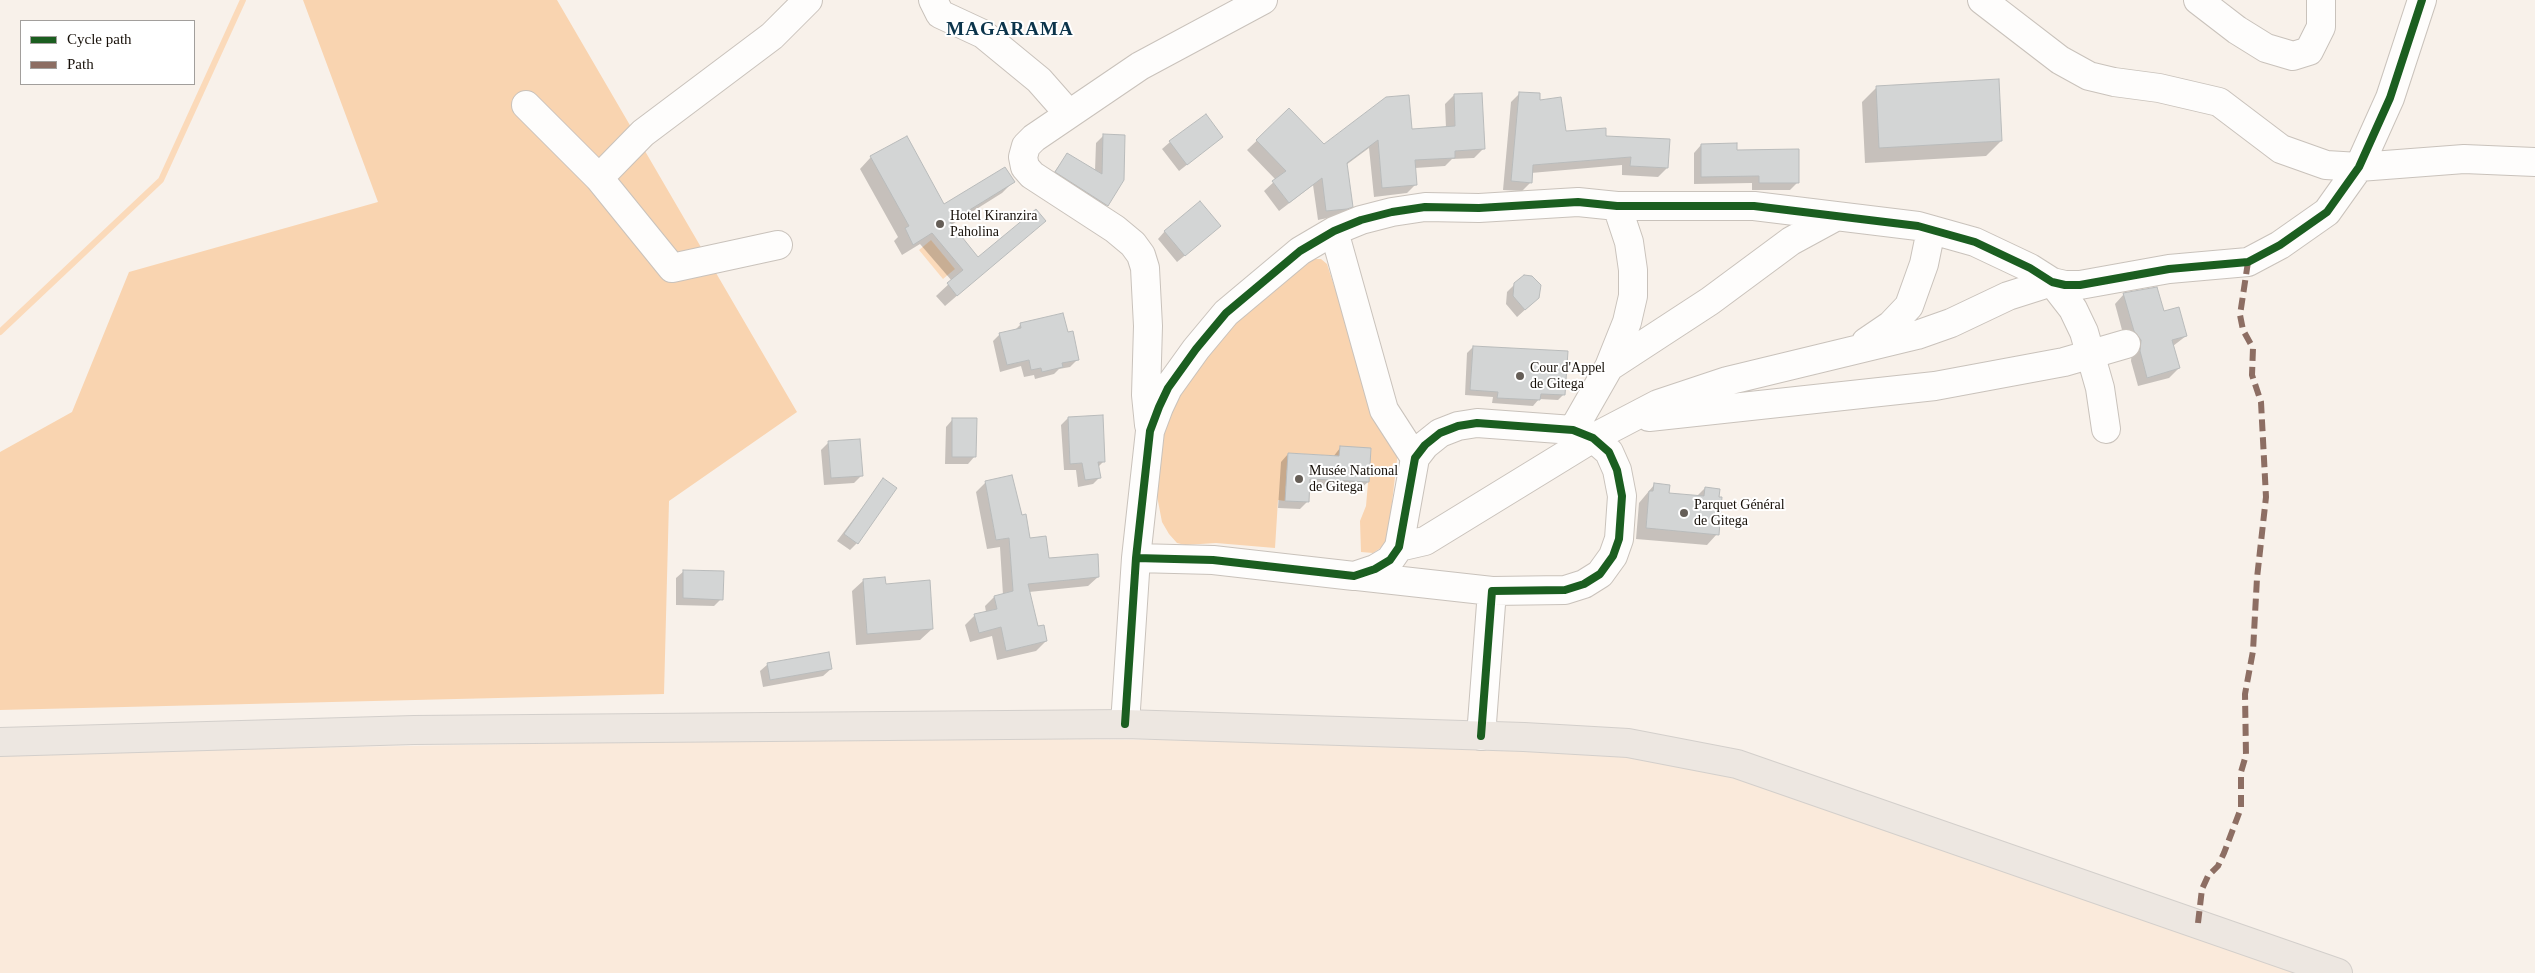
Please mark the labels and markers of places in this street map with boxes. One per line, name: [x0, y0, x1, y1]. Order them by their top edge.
place label: Hotel Kiranzira Paholina: [950, 208, 1037, 240]
marker: Hotel Kiranzira Paholina: [934, 218, 946, 230]
place label: Cour d'Appel de Gitega: [1530, 360, 1605, 392]
marker: Cour d'Appel de Gitega: [1514, 370, 1526, 382]
place label: Musée National de Gitega: [1309, 463, 1398, 496]
marker: Musée National de Gitega: [1293, 473, 1305, 485]
place label: Parquet Général de Gitega: [1694, 497, 1785, 530]
marker: Parquet Général de Gitega: [1678, 507, 1690, 519]

